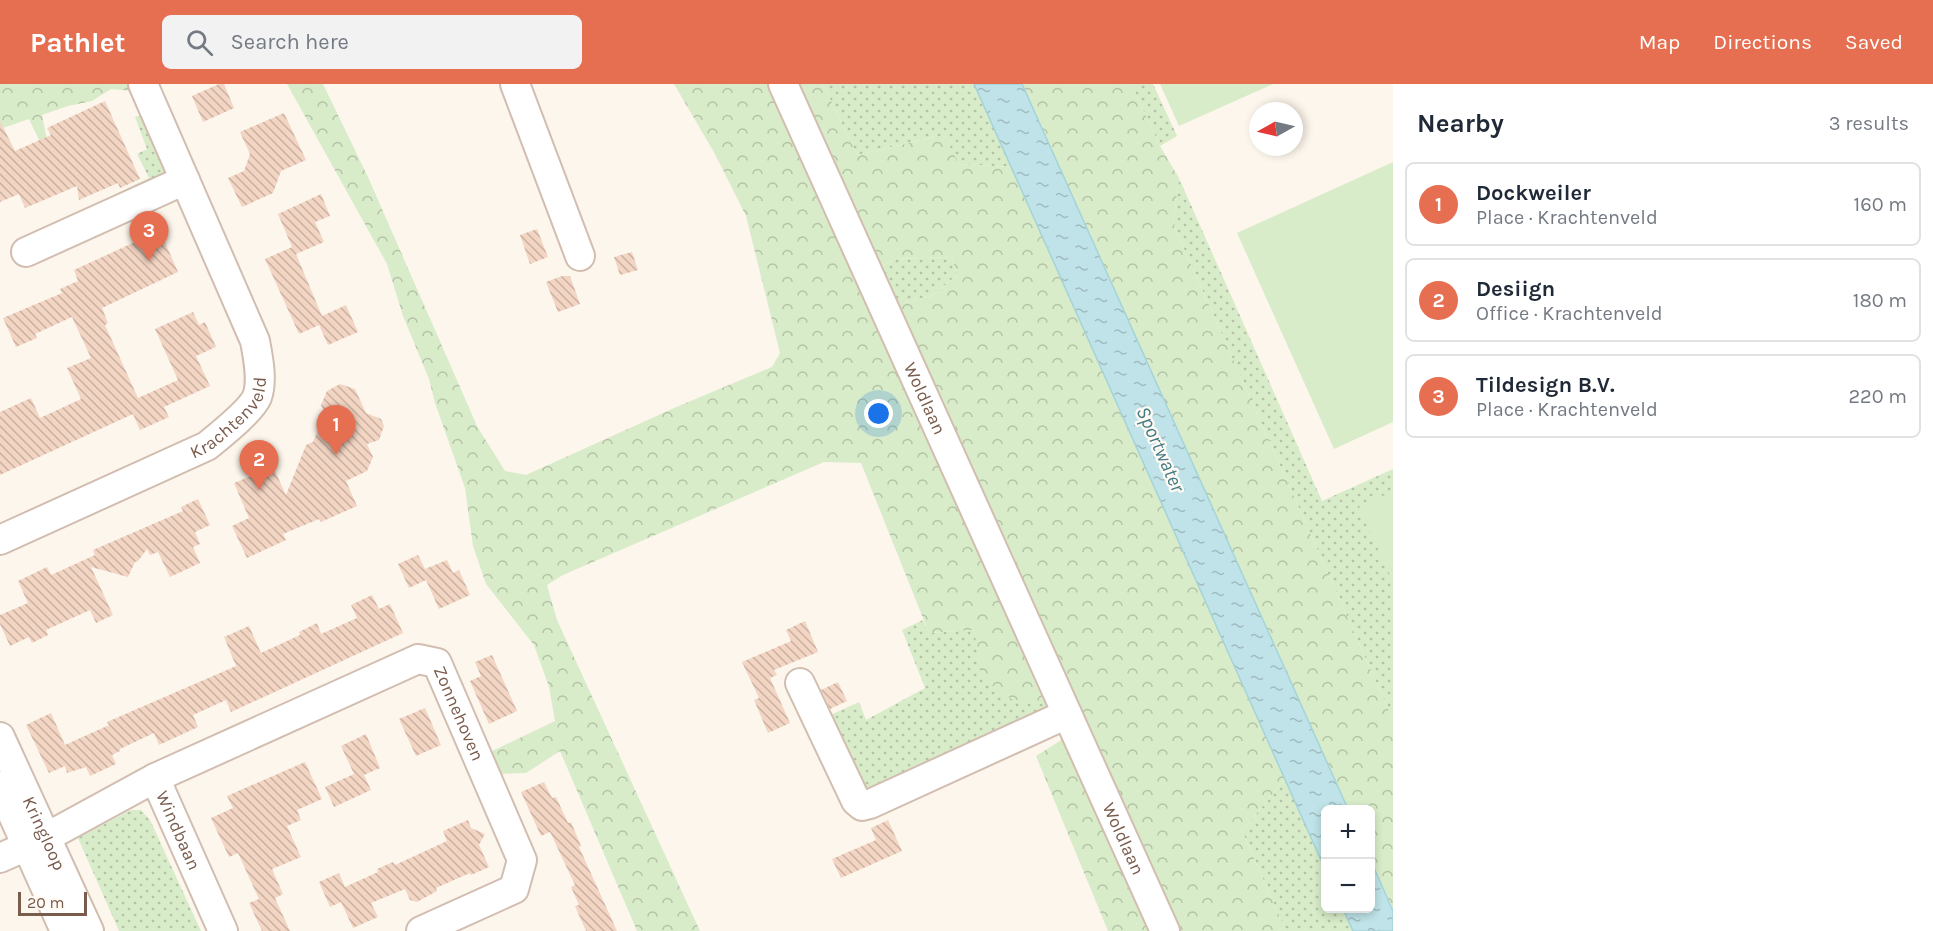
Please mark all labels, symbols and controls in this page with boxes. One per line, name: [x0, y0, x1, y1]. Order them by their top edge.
search box: [162, 15, 582, 69]
text: Pathlet: [30, 26, 126, 59]
icon: search: [183, 26, 216, 59]
text: Search here: [231, 29, 349, 55]
text: Map: [1639, 30, 1680, 54]
text: Directions: [1713, 30, 1812, 54]
text: Saved: [1845, 30, 1903, 54]
north arrow: [1249, 102, 1303, 156]
text: Nearby: [1417, 108, 1504, 139]
text: 3 results: [1829, 112, 1909, 135]
text: Dockweiler: [1476, 180, 1591, 206]
text: 1: [1435, 193, 1442, 216]
text: 160 m: [1854, 193, 1907, 216]
text: Place · Krachtenveld: [1476, 206, 1658, 229]
pin: 3: [130, 212, 168, 261]
text: Desiign: [1476, 276, 1555, 302]
text: 2: [1432, 289, 1445, 312]
text: 180 m: [1853, 289, 1907, 312]
text: Office · Krachtenveld: [1476, 302, 1663, 325]
street label: Woldlaan: [899, 359, 951, 438]
text: Tildesign B.V.: [1476, 372, 1615, 398]
street label: Krachtenveld: [186, 376, 271, 463]
text: 3: [1432, 385, 1445, 408]
text: 220 m: [1848, 385, 1907, 408]
text: Place · Krachtenveld: [1476, 398, 1658, 421]
your location: [864, 399, 893, 428]
water label: Sportwater: [1132, 403, 1190, 496]
pin: 1: [316, 406, 356, 455]
pin: 2: [240, 440, 278, 490]
street label: Zonnehoven: [429, 663, 489, 764]
street label: Windbaan: [151, 787, 206, 874]
street label: Kringloop: [18, 793, 71, 874]
street label: Woldlaan: [1098, 799, 1149, 878]
map controls: [1321, 805, 1375, 913]
button: +: [1321, 805, 1375, 859]
button: −: [1321, 859, 1375, 913]
scale bar: [18, 889, 87, 916]
text: 20 m: [27, 893, 65, 912]

